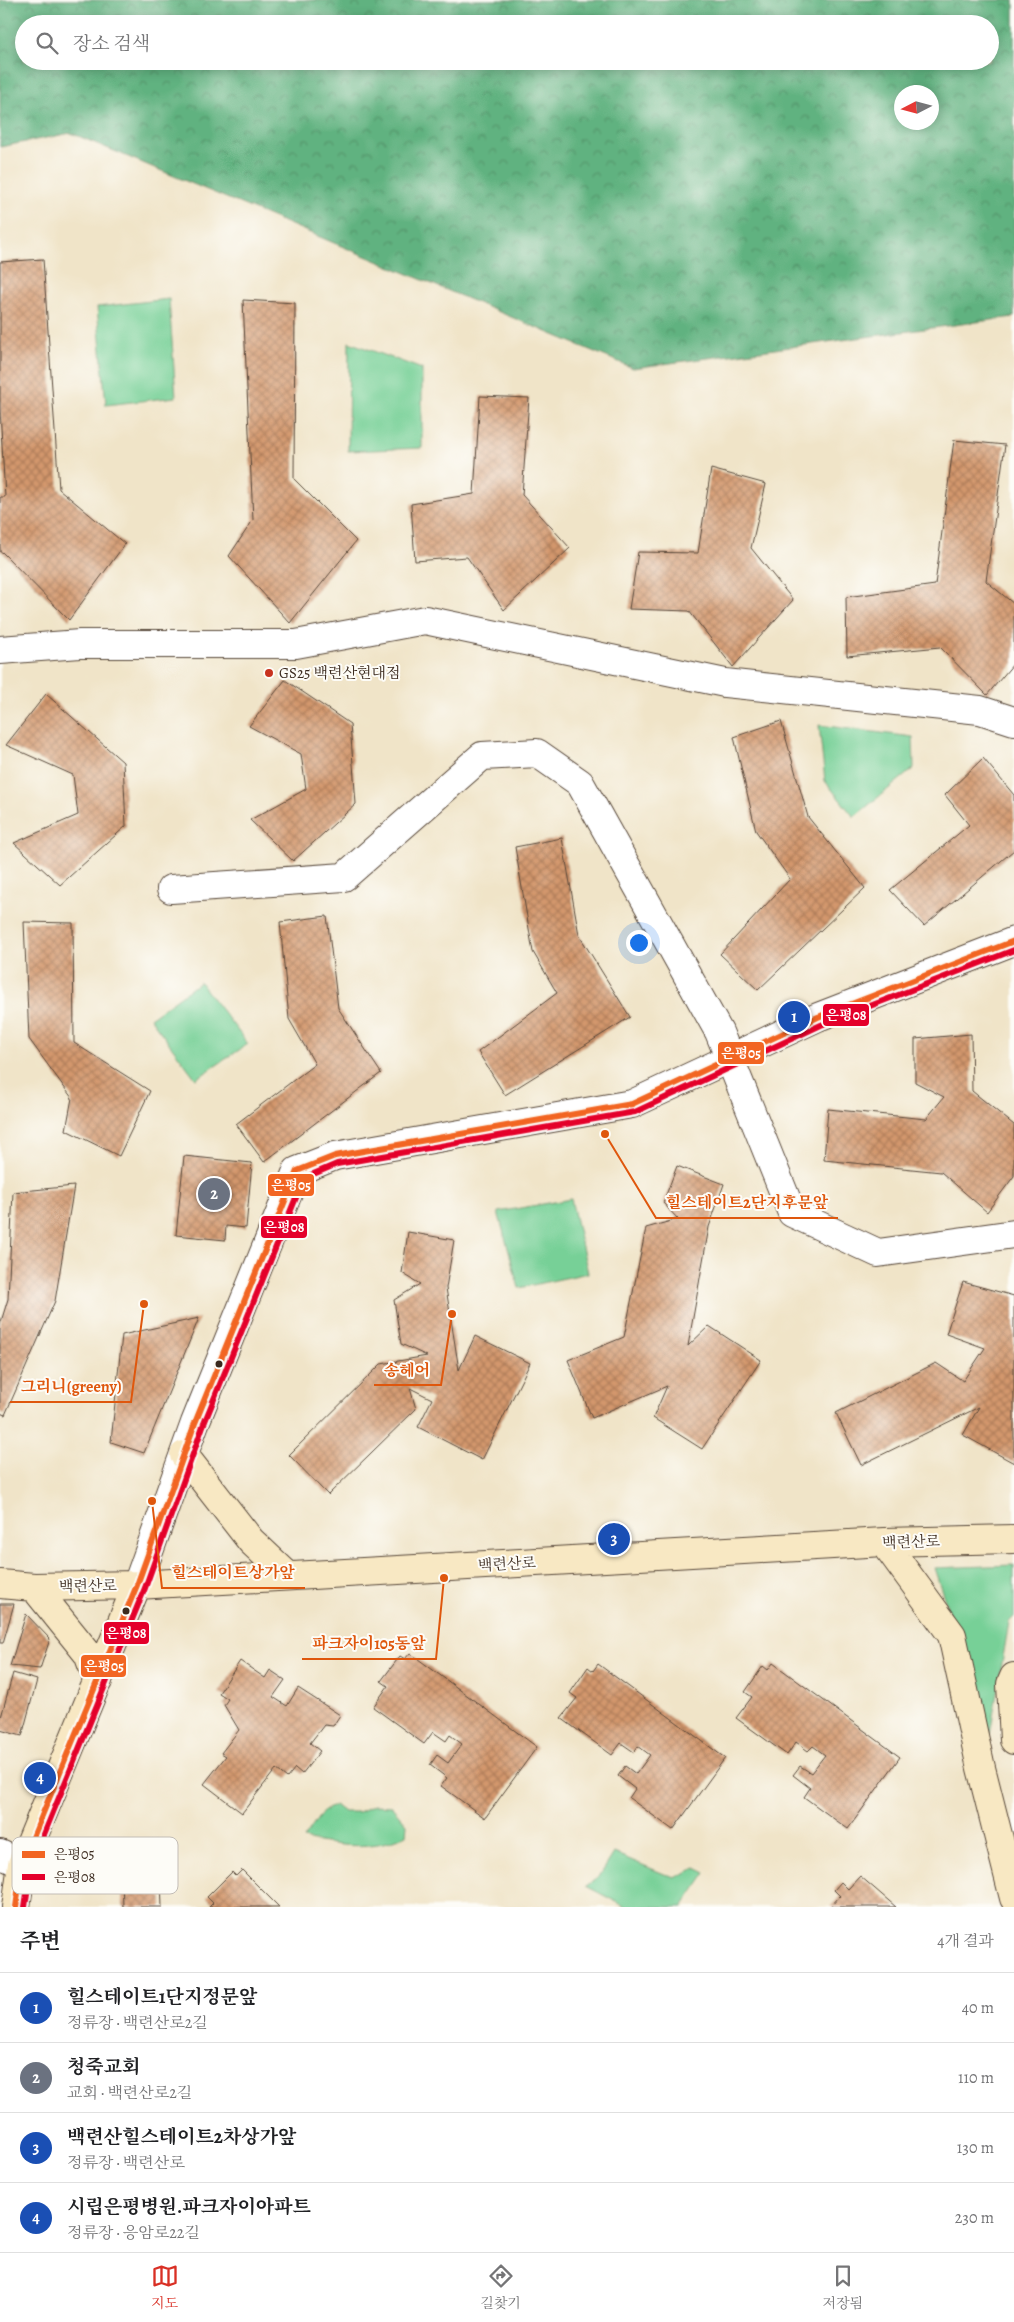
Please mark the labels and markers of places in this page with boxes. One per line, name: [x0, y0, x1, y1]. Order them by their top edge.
place label: GS25 백련산현대점: [279, 663, 400, 683]
marker: GS25 백련산현대점: [263, 667, 275, 679]
pin: 1: [778, 998, 810, 1036]
pin: 2: [198, 1175, 230, 1213]
callout: 힐스테이트2단지후문앞: [656, 1187, 838, 1218]
callout: 송헤어: [374, 1354, 441, 1385]
unlabelled marker: [214, 1359, 224, 1369]
callout: 그리니(greeny): [10, 1371, 131, 1402]
pin: 3: [598, 1520, 630, 1558]
callout: 힐스테이트상가앞: [162, 1557, 305, 1588]
unlabelled marker: [121, 1606, 131, 1616]
callout: 파크자이105동앞: [302, 1628, 436, 1659]
pin: 4: [24, 1759, 56, 1797]

